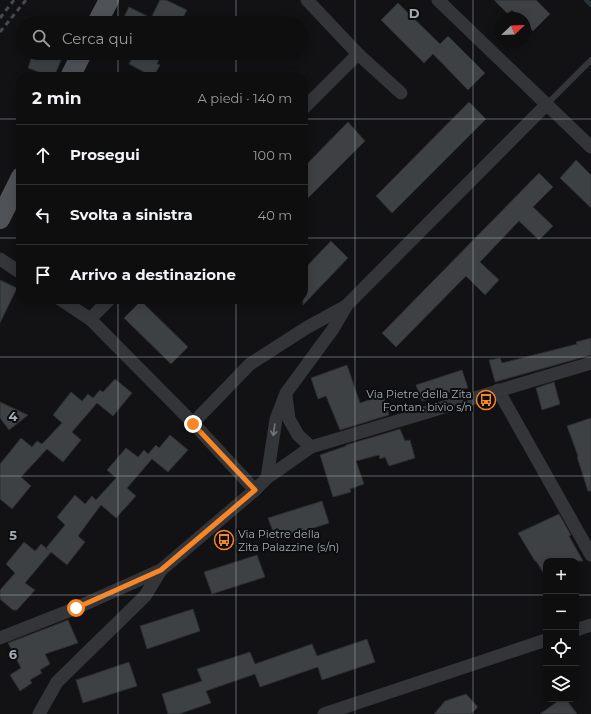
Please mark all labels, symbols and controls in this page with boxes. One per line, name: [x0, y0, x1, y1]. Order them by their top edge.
text: D: [409, 5, 420, 21]
north arrow: [495, 12, 531, 48]
search box: [16, 16, 308, 60]
icon: search: [30, 27, 52, 49]
text: Cerca qui: [62, 29, 133, 48]
text: 2 min: [32, 88, 82, 108]
text: A piedi · 140 m: [198, 90, 292, 106]
icon: ahead: [32, 144, 54, 166]
text: Prosegui: [70, 145, 140, 164]
text: 100 m: [253, 147, 292, 163]
icon: left: [32, 204, 54, 226]
text: Svolta a sinistra: [70, 205, 193, 224]
text: 40 m: [258, 207, 292, 223]
icon: arrive: [32, 264, 54, 286]
text: Arrivo a destinazione: [70, 265, 236, 284]
place label: Via Pietre della Zita Fontan. bivio s/n: [366, 387, 472, 414]
bus stop icon: Via Pietre della Zita Fontan. bivio s/n: [475, 389, 497, 411]
text: 4: [9, 408, 18, 424]
route end: [184, 415, 202, 433]
one-way arrow: [270, 423, 278, 436]
text: 5: [9, 527, 17, 543]
place label: Via Pietre della Zita Palazzine (s/n): [238, 527, 339, 554]
bus stop icon: Via Pietre della Zita Palazzine (s/n): [213, 529, 235, 551]
map controls: [543, 558, 579, 702]
button: +: [543, 558, 579, 594]
button: −: [543, 594, 579, 630]
route start: [67, 599, 85, 617]
button: locate: [543, 630, 579, 666]
text: 6: [9, 646, 18, 662]
button: layers: [543, 666, 579, 702]

